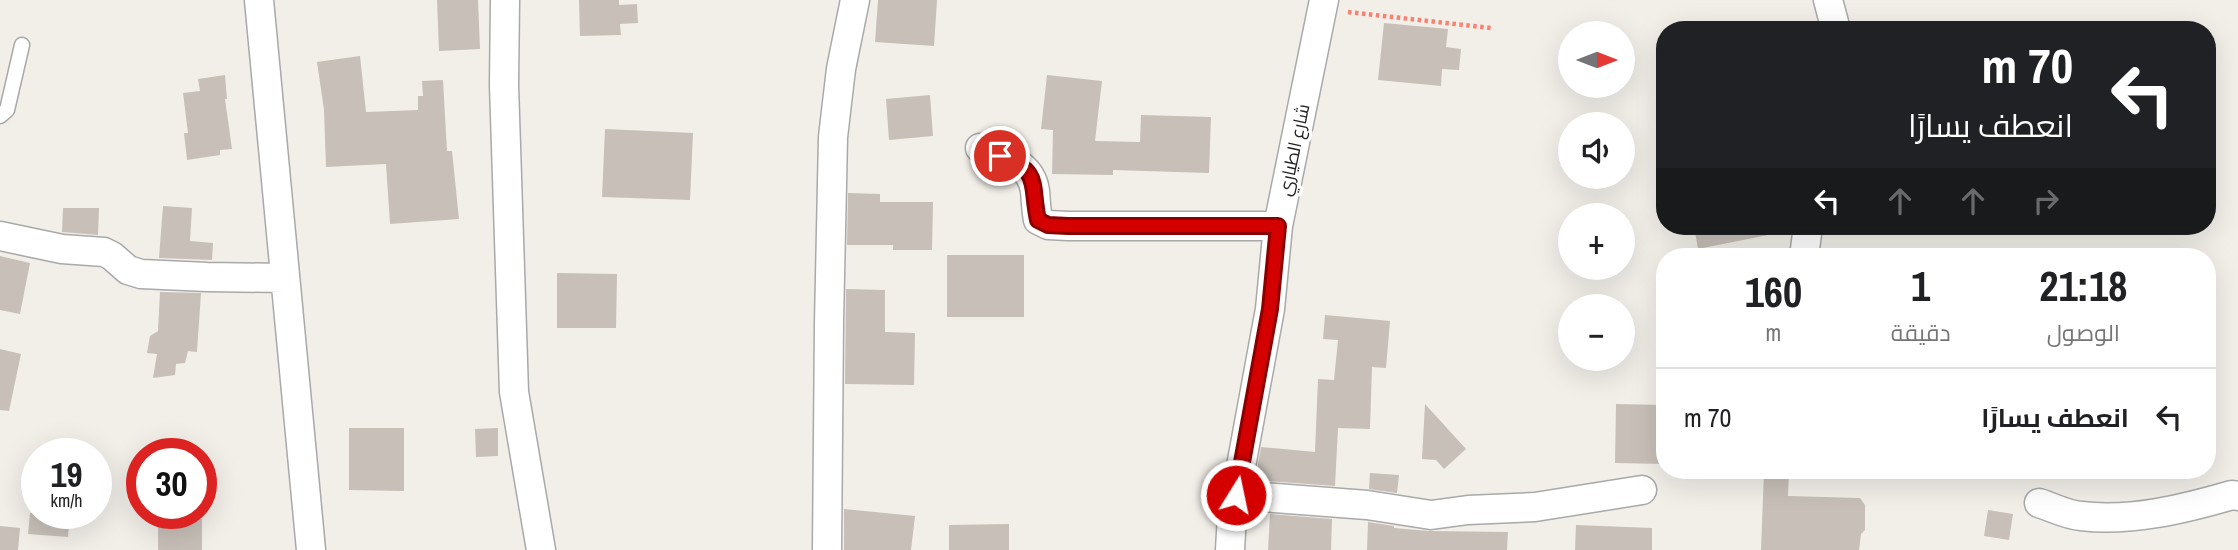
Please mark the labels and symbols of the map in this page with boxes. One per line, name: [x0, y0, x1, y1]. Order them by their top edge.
north arrow: [1558, 21, 1634, 98]
street label: شارع الطياري: [1272, 101, 1317, 199]
pin: [970, 126, 1030, 186]
speed limit sign: 30: [126, 438, 217, 529]
position arrow: [1199, 458, 1273, 532]

